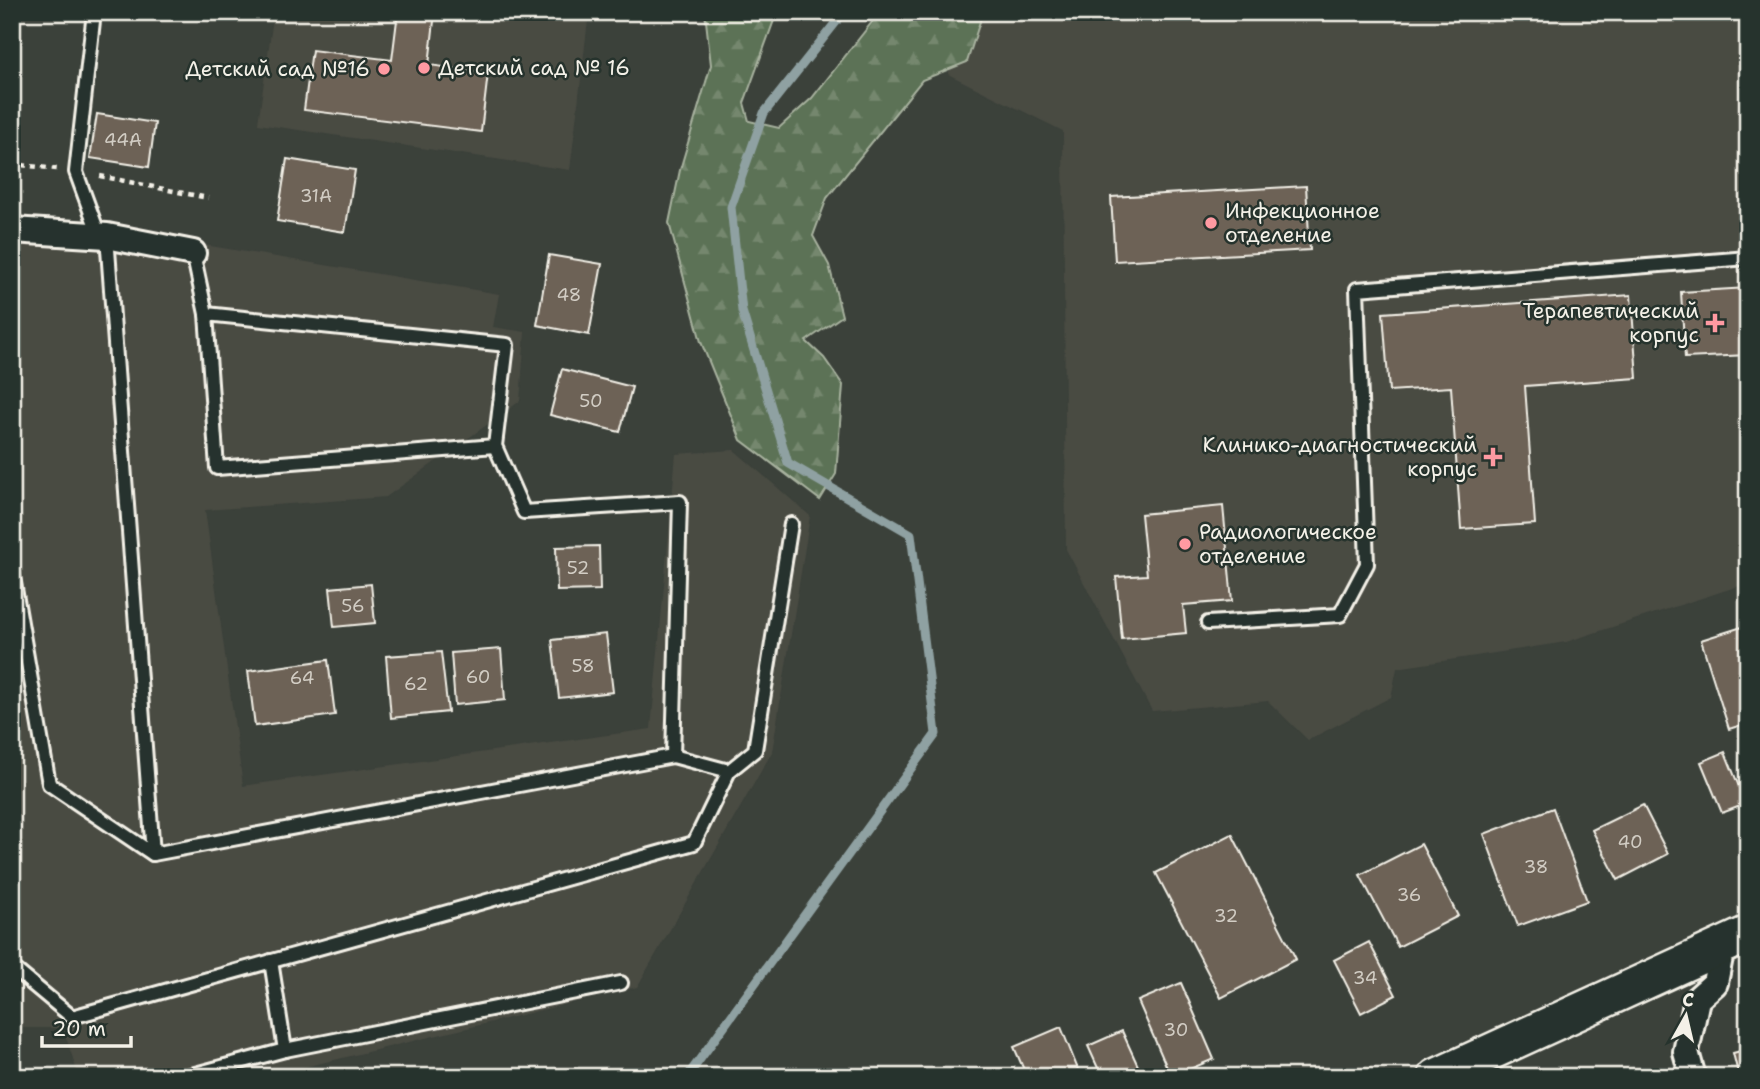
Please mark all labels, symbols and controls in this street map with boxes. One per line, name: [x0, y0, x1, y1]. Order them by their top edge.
place label: Детский сад № 16: [438, 54, 630, 82]
place label: Детский сад №16: [185, 55, 370, 83]
marker: Детский сад № 16: [416, 60, 432, 76]
marker: Детский сад №16: [376, 61, 392, 77]
house number: 44А: [104, 128, 142, 152]
house number: 31А: [300, 184, 332, 208]
place label: Инфекционное отделение: [1225, 197, 1380, 249]
marker: Инфекционное отделение: [1203, 215, 1219, 231]
house number: 48: [557, 283, 581, 307]
place label: Терапевтический корпус: [1522, 297, 1699, 349]
marker: Терапевтический корпус: [1705, 313, 1725, 333]
house number: 50: [579, 389, 603, 413]
place label: Клинико-диагностический корпус: [1203, 431, 1477, 483]
marker: Клинико-диагностический корпус: [1483, 447, 1503, 467]
place label: Радиологическое отделение: [1199, 518, 1377, 570]
marker: Радиологическое отделение: [1177, 536, 1193, 552]
house number: 52: [567, 556, 589, 580]
house number: 56: [341, 594, 365, 618]
house number: 58: [571, 654, 595, 678]
house number: 60: [466, 665, 490, 689]
house number: 64: [290, 666, 314, 690]
house number: 62: [404, 672, 428, 696]
house number: 40: [1617, 830, 1643, 854]
house number: 38: [1524, 855, 1548, 879]
house number: 36: [1397, 883, 1421, 907]
house number: 32: [1214, 904, 1238, 928]
house number: 34: [1353, 966, 1377, 990]
north arrow: [1652, 981, 1722, 1050]
text: С: [1681, 986, 1696, 1013]
scale bar: [42, 1005, 131, 1049]
text: 20 m: [52, 1015, 106, 1043]
house number: 30: [1164, 1018, 1188, 1042]

